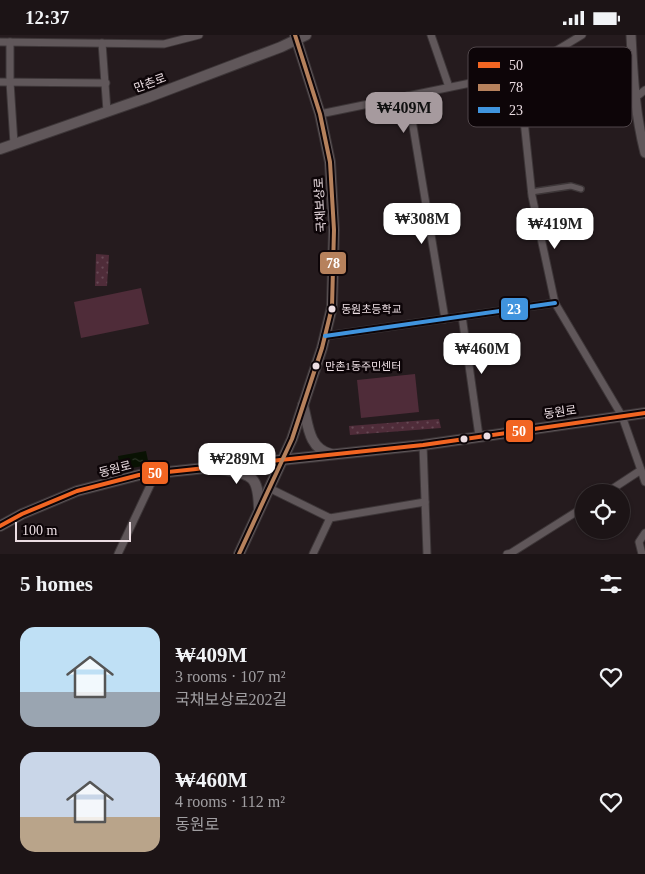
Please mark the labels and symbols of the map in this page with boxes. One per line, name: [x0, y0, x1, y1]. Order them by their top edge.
legend: [468, 47, 632, 127]
text: 50: [509, 58, 523, 73]
street label: 만촌로: [132, 71, 168, 95]
text: 78: [509, 80, 523, 95]
pin: ₩409M: [369, 91, 439, 134]
text: 23: [509, 103, 523, 118]
street label: 국채보상로: [312, 177, 328, 233]
pin: ₩308M: [387, 203, 457, 245]
pin: ₩419M: [520, 207, 590, 250]
line badge: 78: [319, 251, 347, 275]
text: 78: [326, 256, 340, 271]
line badge: 23: [500, 297, 529, 321]
text: 23: [507, 302, 521, 317]
place label: 동원초등학교: [341, 303, 402, 315]
marker: 동원초등학교: [327, 304, 337, 314]
pin: ₩460M: [447, 333, 517, 375]
place label: 만촌1동주민센터: [325, 360, 401, 372]
marker: 만촌1동주민센터: [311, 361, 321, 371]
street label: 동원로: [543, 403, 577, 421]
line badge: 50: [505, 419, 534, 443]
text: 50: [512, 424, 526, 439]
unlabelled marker: [482, 431, 492, 441]
unlabelled marker: [459, 434, 469, 444]
pin: ₩289M: [202, 443, 272, 485]
street label: 동원로: [97, 458, 133, 480]
line badge: 50: [141, 461, 169, 485]
text: 50: [148, 466, 162, 481]
scale bar: [15, 519, 131, 542]

